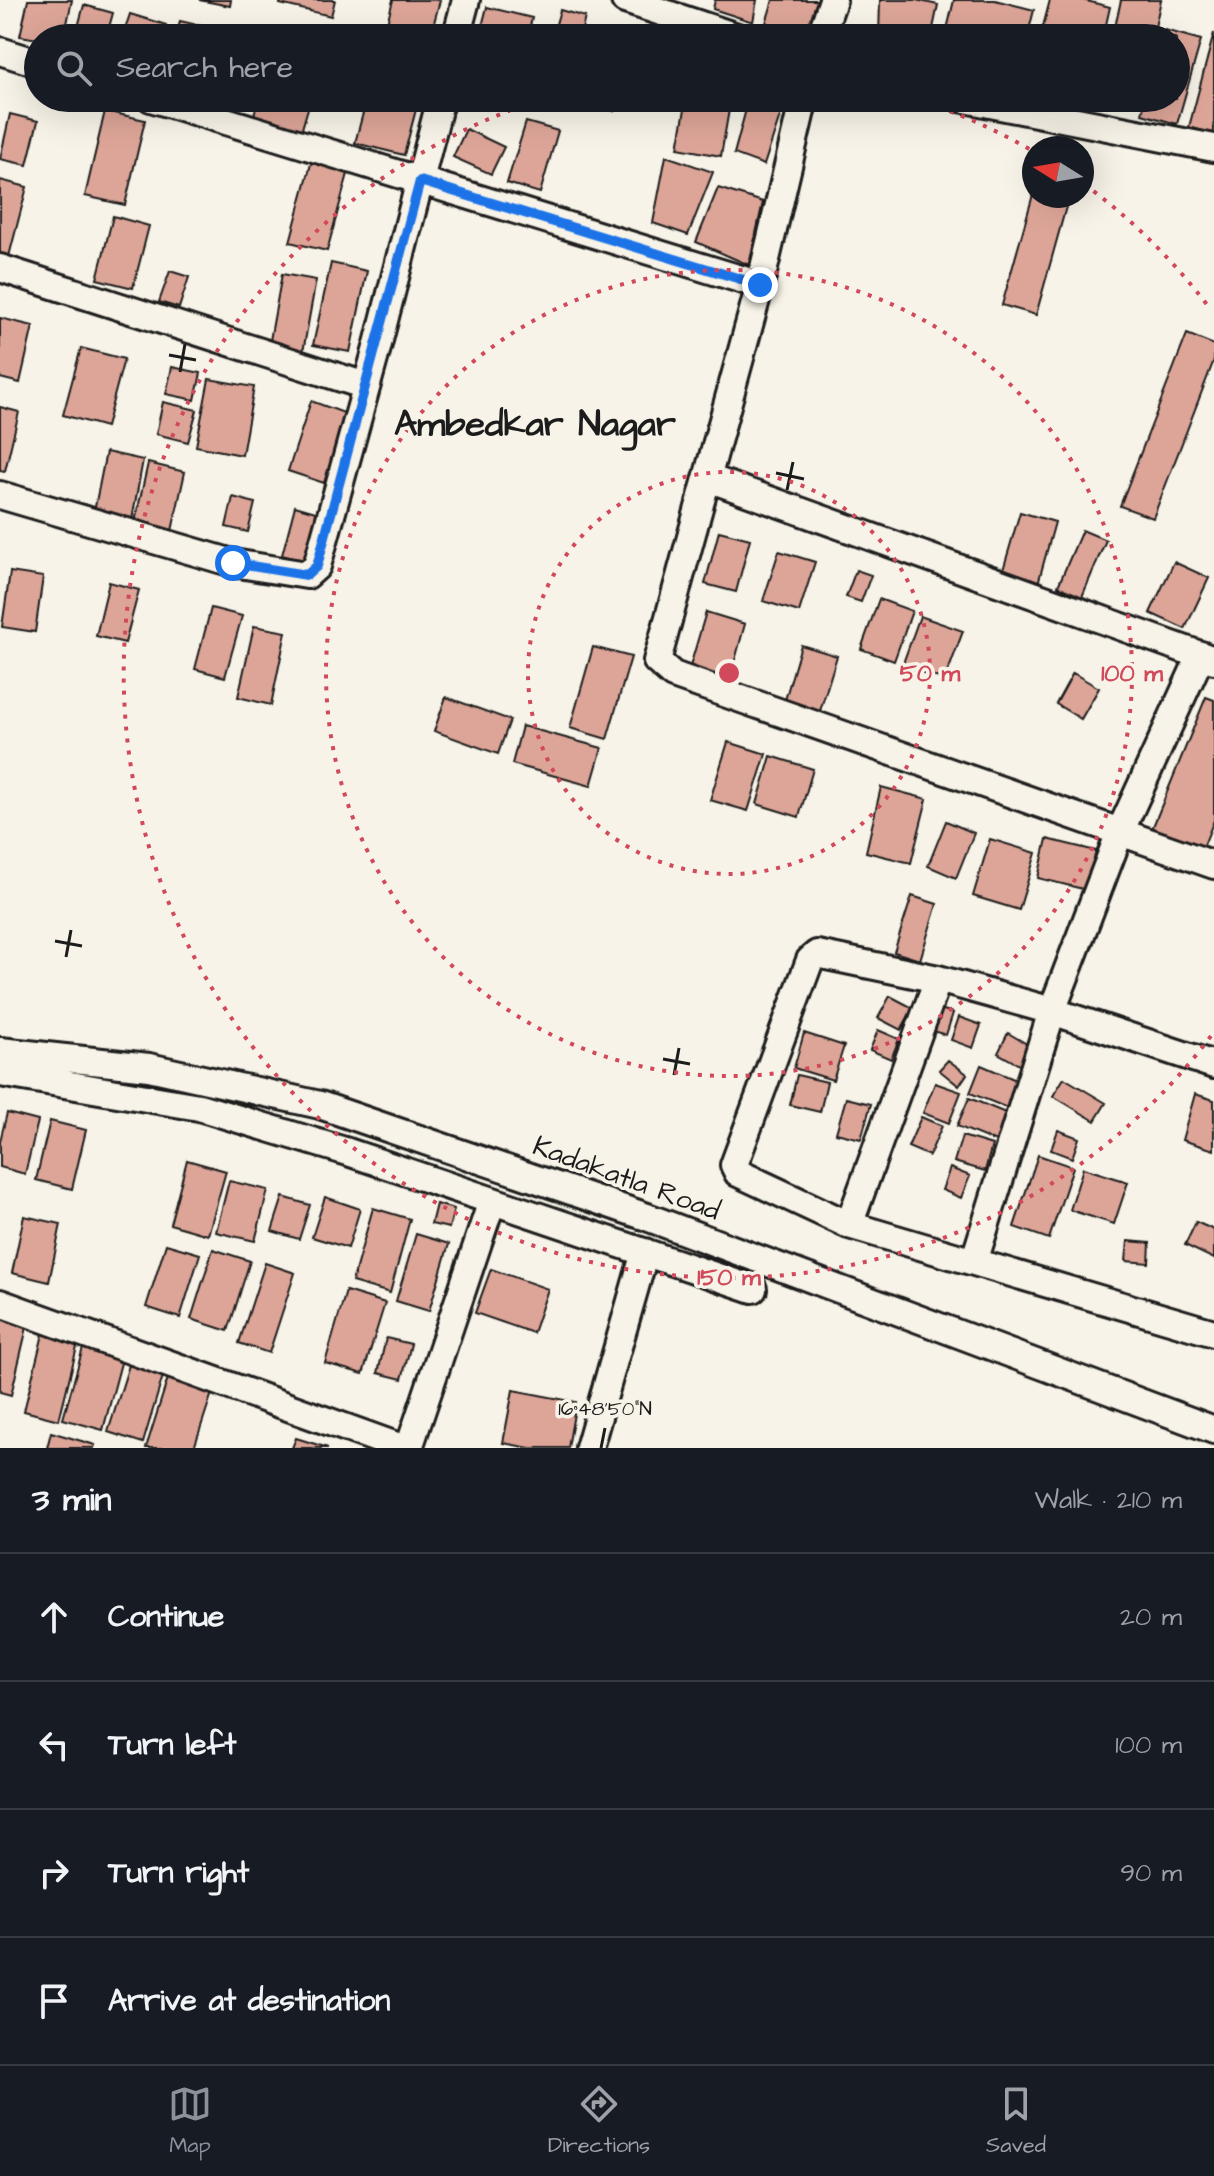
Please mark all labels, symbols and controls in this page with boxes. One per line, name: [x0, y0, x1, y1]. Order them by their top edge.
search box: [24, 24, 1190, 112]
icon: search: [52, 46, 96, 90]
text: Search here: [116, 47, 293, 89]
north arrow: [1022, 136, 1094, 208]
route end: [742, 267, 778, 303]
district label: Ambedkar Nagar: [394, 399, 676, 451]
route start: [215, 545, 251, 581]
text: 50 m: [900, 657, 961, 691]
text: 100 m: [1101, 657, 1163, 691]
centre of rings: [715, 659, 743, 687]
street label: Kadakatla Road: [527, 1126, 726, 1230]
text: 150 m: [697, 1261, 761, 1295]
text: 16°48'50"N: [558, 1395, 652, 1423]
text: 3 min: [32, 1476, 112, 1524]
text: Walk · 210 m: [1035, 1482, 1182, 1518]
icon: ahead: [32, 1595, 76, 1639]
text: Continue: [108, 1596, 224, 1638]
text: 20 m: [1120, 1599, 1182, 1635]
icon: left: [32, 1723, 76, 1767]
text: Turn left: [108, 1724, 236, 1766]
text: 100 m: [1115, 1727, 1182, 1763]
icon: right: [32, 1851, 76, 1895]
text: Turn right: [108, 1852, 249, 1894]
text: 90 m: [1120, 1855, 1182, 1891]
icon: arrive: [32, 1979, 76, 2023]
text: Arrive at destination: [108, 1980, 390, 2022]
tab: Map: [168, 2082, 212, 2161]
tab: Directions: [548, 2082, 650, 2161]
tab: Saved: [986, 2082, 1046, 2161]

